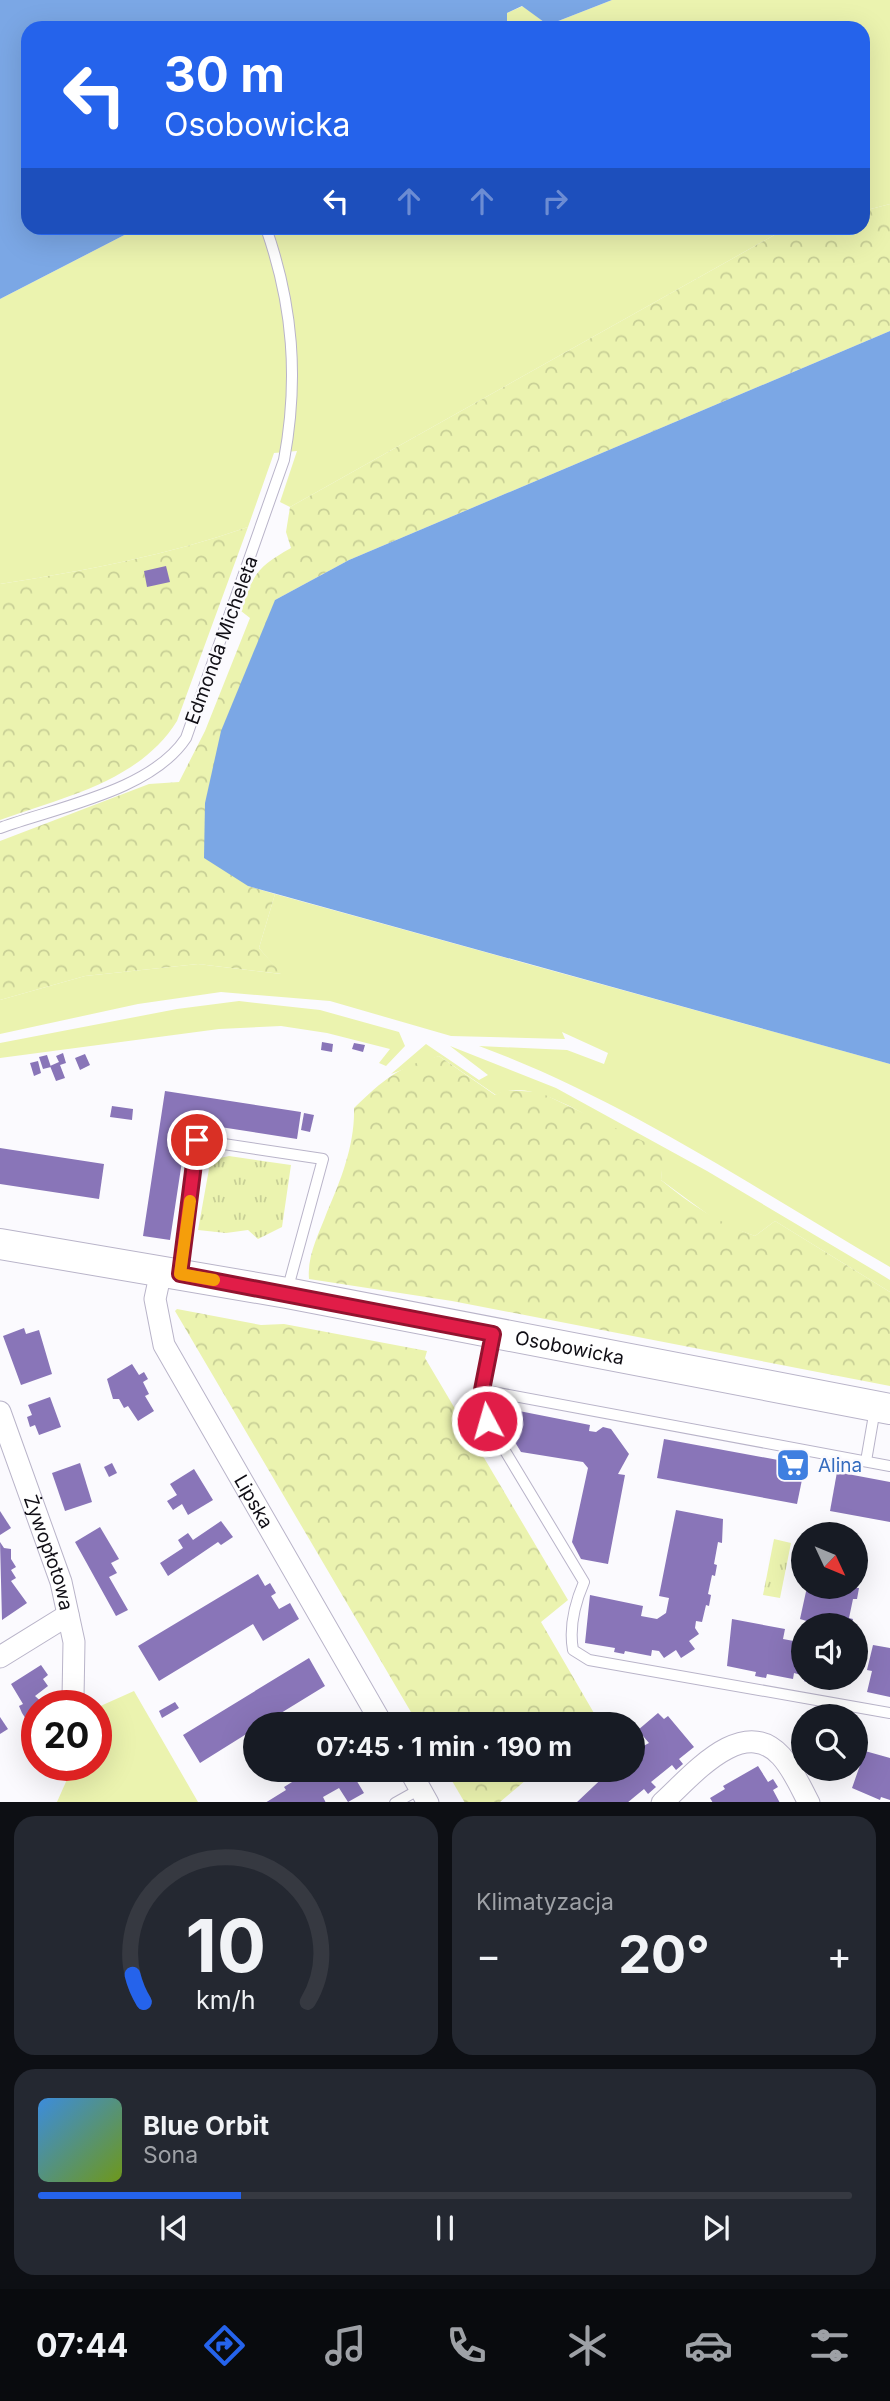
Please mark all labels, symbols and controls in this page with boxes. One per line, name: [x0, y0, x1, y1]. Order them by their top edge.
text: 30 m: [164, 45, 285, 104]
icon: left: [49, 49, 140, 140]
text: Osobowicka: [164, 105, 351, 144]
icon: left: [317, 182, 355, 220]
icon: ahead: [390, 182, 428, 220]
icon: ahead: [463, 182, 501, 220]
icon: right: [536, 182, 574, 220]
street label: Edmonda Micheleta: [180, 553, 263, 728]
pin: [167, 1110, 227, 1170]
icon: arrive: [178, 1121, 216, 1159]
street label: Osobowicka: [513, 1326, 626, 1370]
position arrow: [450, 1384, 524, 1458]
supermarket icon: Alina: [774, 1446, 812, 1484]
place label: Alina: [818, 1454, 862, 1477]
street label: Lipska: [229, 1471, 278, 1533]
street label: Żywopłotowa: [19, 1492, 78, 1612]
north arrow: [791, 1522, 868, 1600]
map controls: [791, 1522, 868, 1781]
button: sound: [791, 1613, 868, 1690]
speed limit sign: 20: [21, 1690, 112, 1781]
button: search: [791, 1704, 868, 1781]
text: 07:45 · 1 min · 190 m: [316, 1731, 572, 1762]
text: Klimatyzacja: [476, 1888, 614, 1916]
text: 10: [186, 1901, 266, 1990]
text: 20°: [618, 1923, 710, 1986]
text: −: [476, 1932, 501, 1978]
text: +: [827, 1932, 852, 1978]
text: km/h: [196, 1984, 256, 2014]
text: Blue Orbit: [143, 2110, 269, 2141]
text: Sona: [143, 2141, 198, 2169]
icon: previous: [155, 2209, 193, 2247]
icon: pause: [426, 2209, 464, 2247]
icon: next: [697, 2209, 735, 2247]
icon: directions: [200, 2321, 249, 2370]
icon: music: [321, 2321, 370, 2370]
icon: phone: [442, 2321, 491, 2370]
icon: climate: [563, 2321, 612, 2370]
icon: car: [684, 2321, 733, 2370]
icon: filters: [805, 2321, 854, 2370]
text: 07:44: [36, 2326, 128, 2365]

